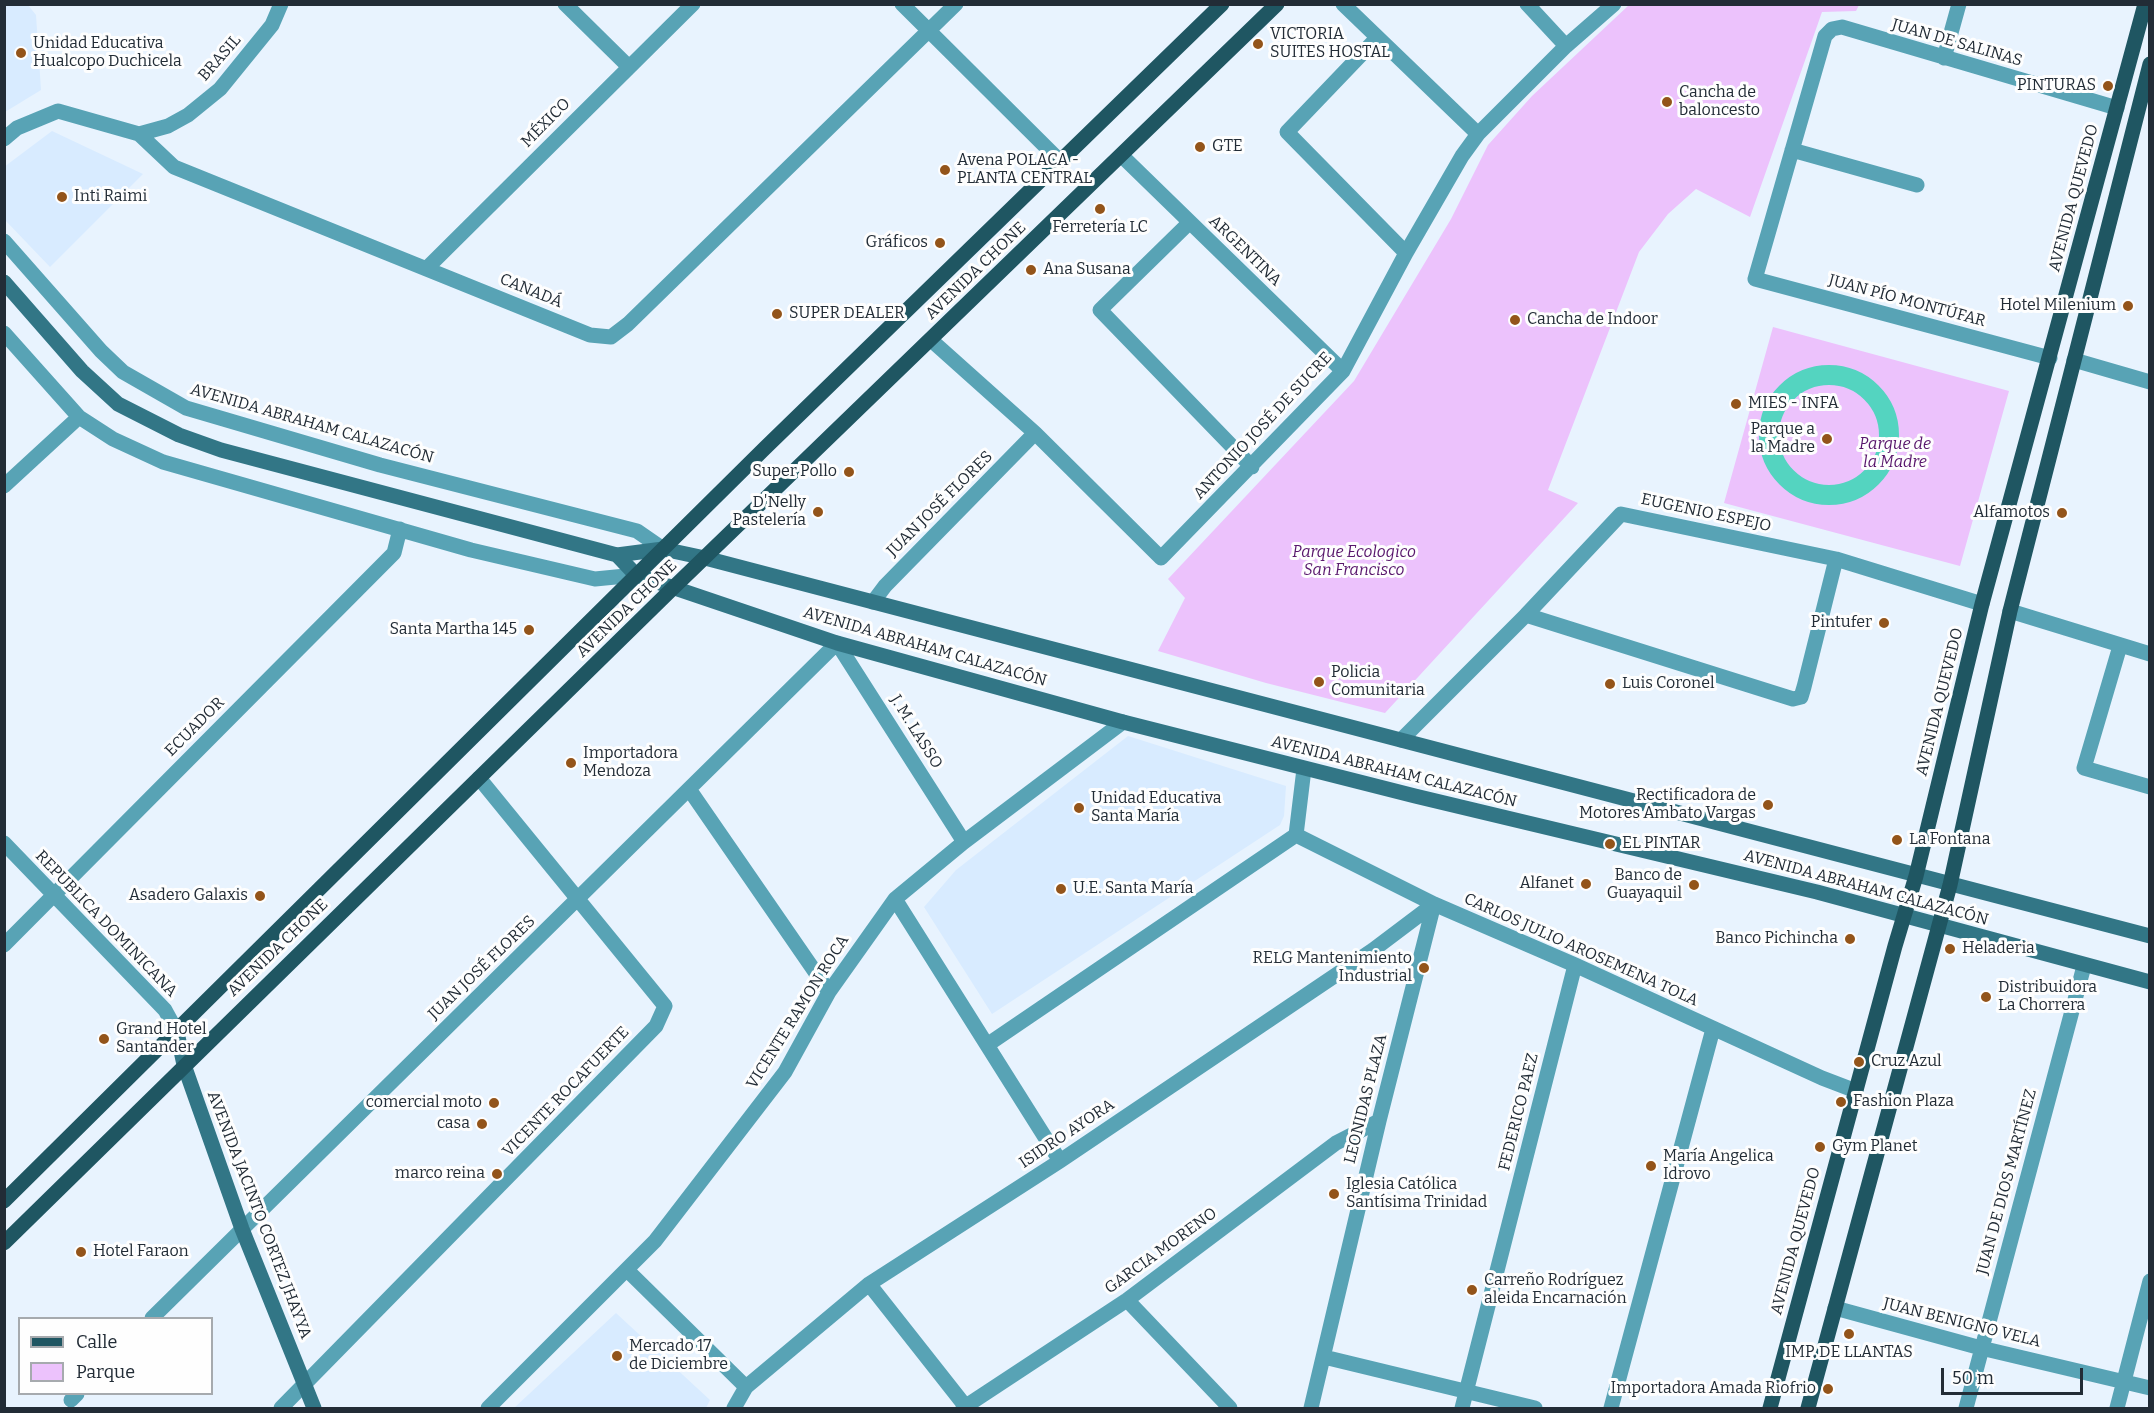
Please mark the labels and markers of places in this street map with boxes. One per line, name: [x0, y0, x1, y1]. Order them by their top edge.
place label: VICTORIA SUITES HOSTAL: [1270, 25, 1390, 63]
place label: Unidad Educativa Hualcopo Duchicela: [33, 34, 182, 72]
marker: VICTORIA SUITES HOSTAL: [1251, 37, 1265, 51]
marker: Unidad Educativa Hualcopo Duchicela: [14, 46, 28, 60]
place label: PINTURAS: [2017, 76, 2096, 96]
marker: PINTURAS: [2101, 79, 2115, 93]
place label: Cancha de baloncesto: [1679, 83, 1760, 121]
marker: Cancha de baloncesto: [1660, 95, 1674, 109]
place label: GTE: [1212, 137, 1243, 157]
marker: GTE: [1193, 140, 1207, 154]
place label: Avena POLACA - PLANTA CENTRAL: [957, 151, 1092, 189]
marker: Avena POLACA - PLANTA CENTRAL: [938, 163, 952, 177]
place label: Inti Raimi: [74, 187, 147, 207]
marker: Inti Raimi: [55, 190, 69, 204]
marker: Ferretería LC: [1093, 202, 1107, 216]
place label: Ferretería LC: [1052, 218, 1148, 238]
place label: Gráficos: [866, 233, 928, 253]
marker: Gráficos: [933, 236, 947, 250]
place label: Ana Susana: [1043, 260, 1131, 280]
marker: Ana Susana: [1024, 263, 1038, 277]
place label: Hotel Milenium: [2000, 296, 2116, 316]
marker: Hotel Milenium: [2121, 299, 2135, 313]
place label: SUPER DEALER: [789, 304, 905, 324]
marker: SUPER DEALER: [770, 307, 784, 321]
place label: Cancha de Indoor: [1527, 310, 1658, 330]
marker: Cancha de Indoor: [1508, 313, 1522, 327]
place label: MIES - INFA: [1748, 394, 1839, 414]
marker: MIES - INFA: [1729, 397, 1743, 411]
place label: Parque a la Madre: [1751, 420, 1815, 458]
marker: Parque a la Madre: [1820, 432, 1834, 446]
place label: Super Pollo: [752, 462, 837, 482]
marker: Super Pollo: [842, 465, 856, 479]
place label: D'Nelly Pastelería: [733, 493, 806, 531]
place label: Alfamotos: [1973, 503, 2050, 523]
marker: D'Nelly Pastelería: [811, 505, 825, 519]
marker: Alfamotos: [2055, 506, 2069, 520]
place label: Pintufer: [1811, 613, 1872, 633]
marker: Pintufer: [1877, 616, 1891, 630]
place label: Santa Martha 145: [390, 620, 517, 640]
marker: Santa Martha 145: [522, 623, 536, 637]
place label: Policia Comunitaria: [1331, 663, 1425, 701]
place label: Luis Coronel: [1622, 674, 1715, 694]
marker: Policia Comunitaria: [1312, 675, 1326, 689]
marker: Luis Coronel: [1603, 677, 1617, 691]
place label: Importadora Mendoza: [583, 744, 678, 782]
marker: Importadora Mendoza: [564, 756, 578, 770]
place label: Rectificadora de Motores Ambato Vargas: [1579, 786, 1756, 824]
place label: Unidad Educativa Santa María: [1091, 789, 1221, 827]
marker: Rectificadora de Motores Ambato Vargas: [1761, 798, 1775, 812]
marker: Unidad Educativa Santa María: [1072, 801, 1086, 815]
place label: La Fontana: [1909, 830, 1990, 850]
marker: La Fontana: [1890, 833, 1904, 847]
place label: EL PINTAR: [1622, 834, 1701, 854]
marker: EL PINTAR: [1603, 837, 1617, 851]
place label: Banco de Guayaquil: [1607, 866, 1682, 904]
place label: Alfanet: [1519, 874, 1574, 894]
marker: Alfanet: [1579, 877, 1593, 891]
marker: Banco de Guayaquil: [1687, 878, 1701, 892]
place label: U.E. Santa María: [1073, 879, 1193, 899]
marker: U.E. Santa María: [1054, 882, 1068, 896]
place label: Asadero Galaxis: [129, 886, 248, 906]
marker: Asadero Galaxis: [253, 889, 267, 903]
place label: Banco Pichincha: [1715, 929, 1838, 949]
marker: Banco Pichincha: [1843, 932, 1857, 946]
place label: Heladeria: [1962, 939, 2035, 959]
marker: Heladeria: [1943, 942, 1957, 956]
place label: RELG Mantenimiento Industrial: [1253, 949, 1412, 987]
marker: RELG Mantenimiento Industrial: [1417, 961, 1431, 975]
place label: Distribuidora La Chorrera: [1998, 978, 2097, 1016]
marker: Distribuidora La Chorrera: [1979, 990, 1993, 1004]
place label: Grand Hotel Santander: [116, 1020, 207, 1058]
marker: Grand Hotel Santander: [97, 1032, 111, 1046]
place label: Cruz Azul: [1871, 1052, 1942, 1072]
marker: Cruz Azul: [1852, 1055, 1866, 1069]
place label: Fashion Plaza: [1853, 1092, 1954, 1112]
place label: comercial moto: [366, 1093, 482, 1113]
marker: Fashion Plaza: [1834, 1095, 1848, 1109]
marker: comercial moto: [487, 1096, 501, 1110]
place label: casa: [437, 1114, 470, 1134]
marker: casa: [475, 1117, 489, 1131]
place label: Gym Planet: [1832, 1137, 1918, 1157]
marker: Gym Planet: [1813, 1140, 1827, 1154]
place label: María Angelica Idrovo: [1663, 1147, 1774, 1185]
marker: María Angelica Idrovo: [1644, 1159, 1658, 1173]
place label: marco reina: [395, 1164, 485, 1184]
marker: marco reina: [490, 1167, 504, 1181]
place label: Iglesia Católica Santísima Trinidad: [1346, 1175, 1487, 1213]
marker: Iglesia Católica Santísima Trinidad: [1327, 1187, 1341, 1201]
place label: Hotel Faraon: [93, 1242, 189, 1262]
marker: Hotel Faraon: [74, 1245, 88, 1259]
place label: Carreño Rodríguez aleida Encarnación: [1484, 1271, 1627, 1309]
marker: Carreño Rodríguez aleida Encarnación: [1465, 1283, 1479, 1297]
marker: IMP. DE LLANTAS: [1842, 1327, 1856, 1341]
place label: Mercado 17 de Diciembre: [629, 1337, 728, 1375]
place label: IMP. DE LLANTAS: [1785, 1343, 1913, 1363]
marker: Mercado 17 de Diciembre: [610, 1349, 624, 1363]
place label: Importadora Amada Riofrio: [1611, 1379, 1816, 1399]
marker: Importadora Amada Riofrio: [1821, 1382, 1835, 1396]

